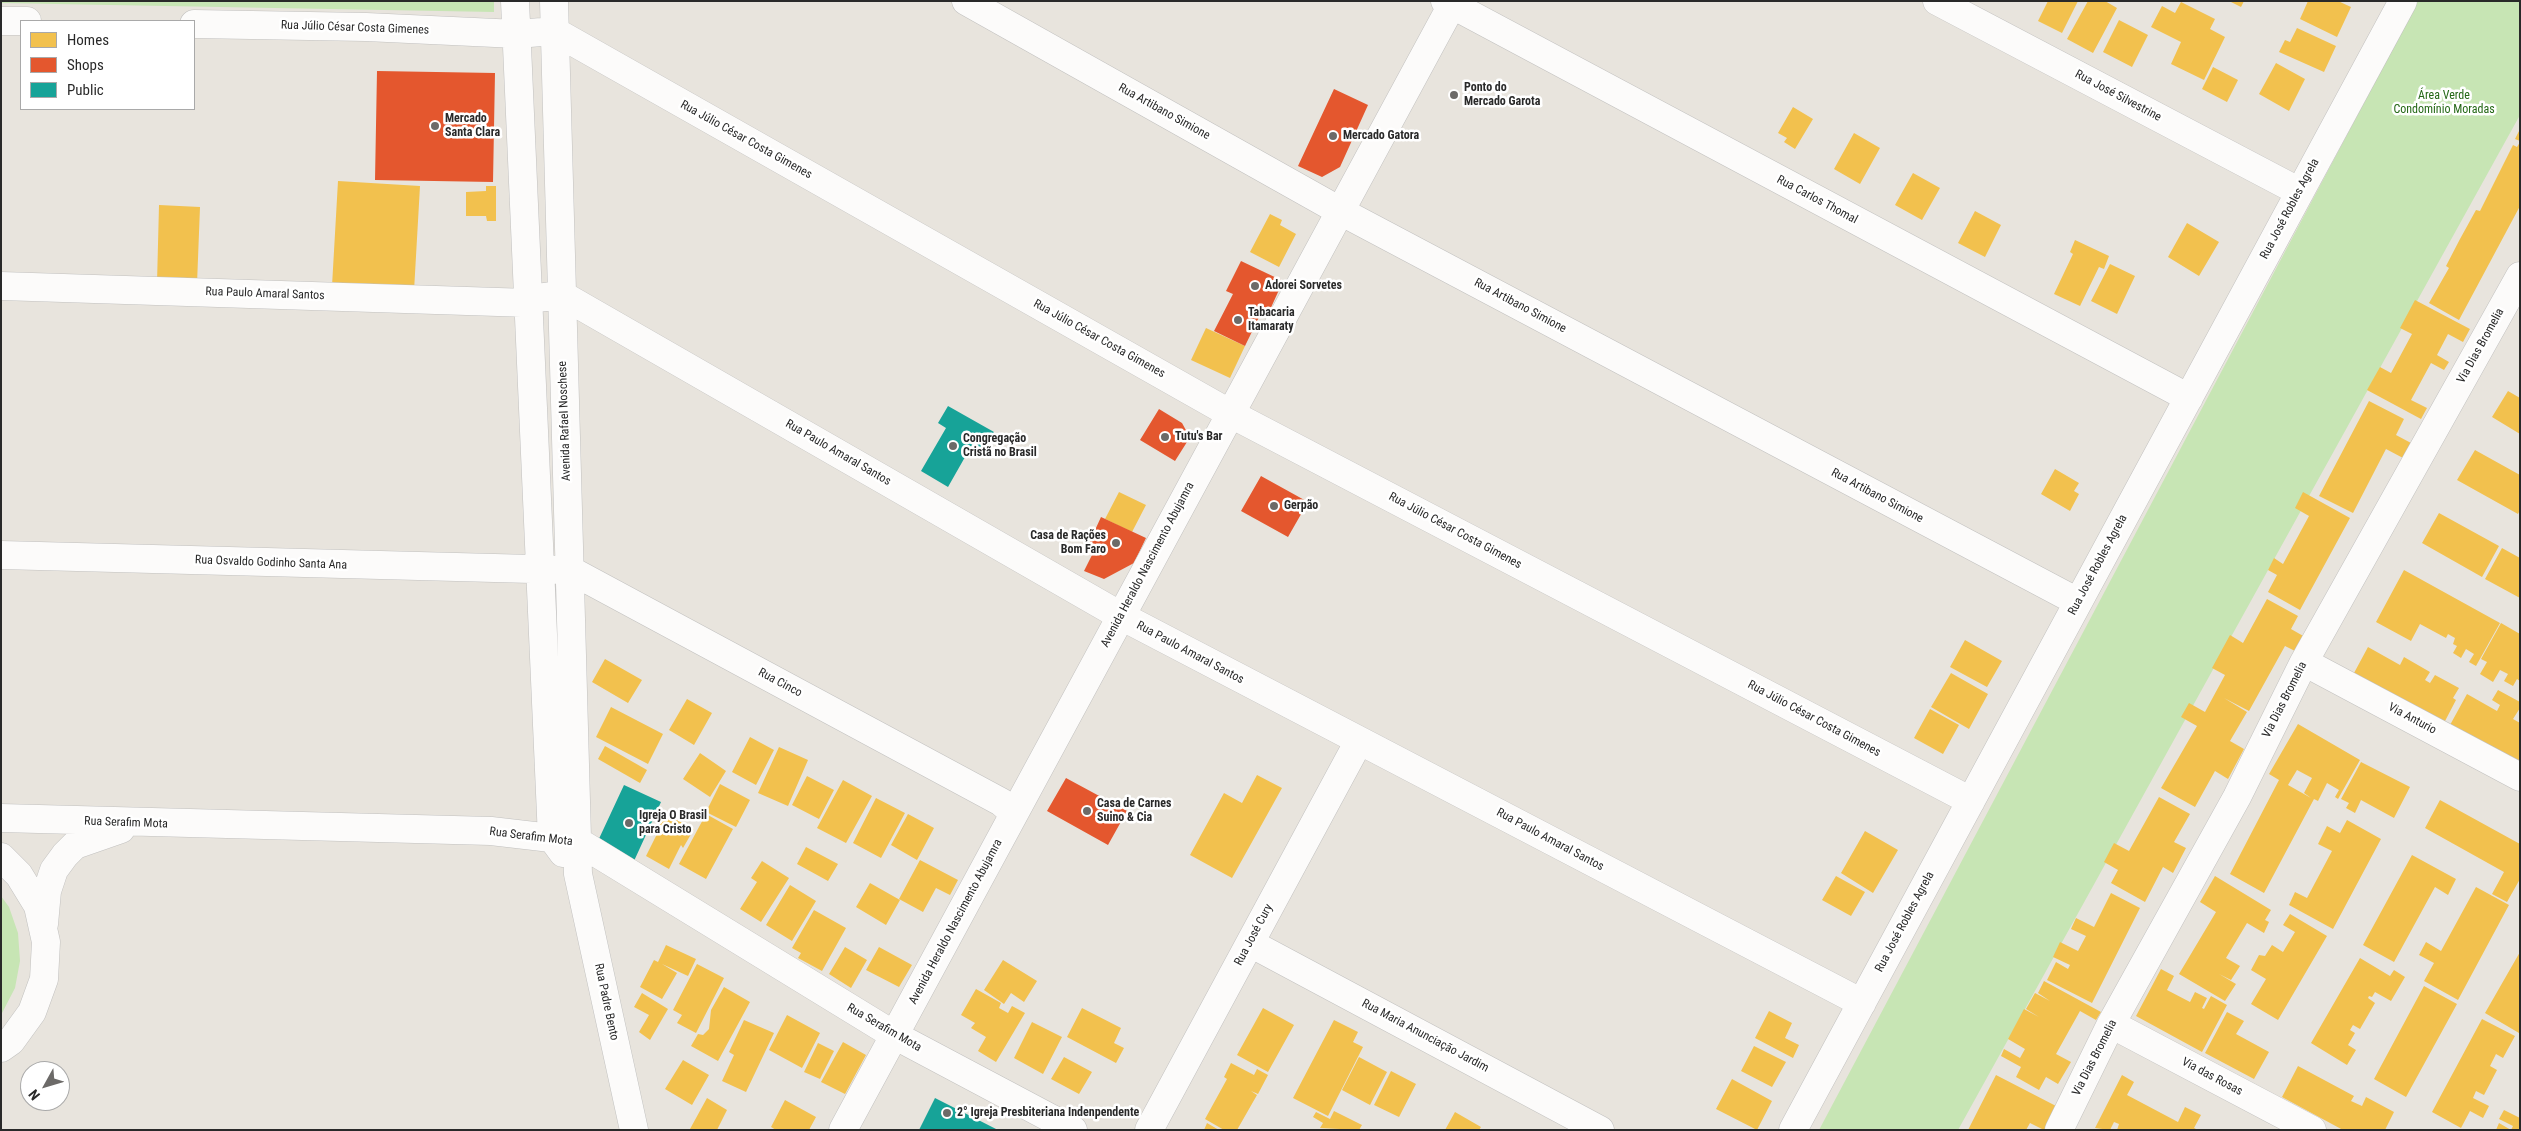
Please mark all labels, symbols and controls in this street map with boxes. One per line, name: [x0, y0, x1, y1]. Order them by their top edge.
street label: Rua Júlio César Costa Gimenes: [281, 18, 429, 38]
legend: [20, 20, 195, 110]
text: Homes: [67, 31, 109, 49]
text: Shops: [67, 56, 104, 74]
street label: Rua José Silvestrine: [2072, 67, 2164, 125]
text: Public: [67, 81, 104, 99]
street label: Rua Artibano Simione: [1116, 81, 1212, 143]
place label: Ponto do Mercado Garota: [1464, 81, 1540, 109]
marker: Ponto do Mercado Garota: [1448, 89, 1460, 101]
park label: Área Verde Condomínio Moradas: [2393, 89, 2495, 117]
street label: Rua Júlio César Costa Gimenes: [678, 98, 814, 182]
place label: Mercado Santa Clara: [445, 112, 500, 140]
marker: Mercado Santa Clara: [429, 120, 441, 132]
place label: Mercado Gatora: [1343, 129, 1419, 143]
marker: Mercado Gatora: [1327, 130, 1339, 142]
street label: Rua José Robles Agrela: [2257, 156, 2323, 262]
street label: Rua Carlos Thomal: [1774, 173, 1860, 227]
street label: Rua Artibano Simione: [1471, 276, 1569, 336]
place label: Adorei Sorvetes: [1265, 279, 1342, 293]
marker: Adorei Sorvetes: [1249, 280, 1261, 292]
street label: Rua Paulo Amaral Santos: [205, 285, 325, 303]
street label: Rua Júlio César Costa Gimenes: [1031, 297, 1167, 381]
place label: Tabacaria Itamaraty: [1248, 306, 1295, 334]
street label: Via Dias Bromelia: [2454, 306, 2508, 386]
marker: Tabacaria Itamaraty: [1232, 314, 1244, 326]
street label: Avenida Rafael Noschese: [556, 361, 574, 481]
street label: Rua Paulo Amaral Santos: [783, 417, 893, 489]
place label: Tutu's Bar: [1175, 430, 1223, 444]
marker: Tutu's Bar: [1159, 431, 1171, 443]
place label: Congregação Cristã no Brasil: [963, 432, 1037, 460]
marker: Congregação Cristã no Brasil: [947, 440, 959, 452]
street label: Rua Artibano Simione: [1828, 466, 1926, 526]
street label: Avenida Heraldo Nascimento Abujamra: [1098, 480, 1198, 650]
street label: Rua Júlio César Costa Gimenes: [1386, 490, 1524, 572]
place label: Gerpão: [1284, 499, 1318, 513]
marker: Gerpão: [1268, 500, 1280, 512]
street label: Rua José Robles Agrela: [2065, 512, 2131, 618]
place label: Casa de Rações Bom Faro: [1030, 529, 1106, 557]
marker: Casa de Rações Bom Faro: [1110, 537, 1122, 549]
street label: Rua Osvaldo Godinho Santa Ana: [195, 553, 347, 573]
street label: Rua Paulo Amaral Santos: [1134, 619, 1246, 687]
street label: Via Dias Bromelia: [2260, 659, 2310, 741]
street label: Rua Cinco: [756, 665, 804, 701]
street label: Rua Júlio César Costa Gimenes: [1745, 678, 1883, 760]
street label: Via Anturio: [2385, 700, 2439, 738]
place label: Casa de Carnes Suino & Cia: [1097, 797, 1171, 825]
marker: Casa de Carnes Suino & Cia: [1081, 805, 1093, 817]
street label: Rua Paulo Amaral Santos: [1494, 806, 1606, 874]
place label: Igreja O Brasil para Cristo: [639, 809, 707, 837]
street label: Rua Serafim Mota: [84, 814, 168, 832]
marker: Igreja O Brasil para Cristo: [623, 817, 635, 829]
street label: Rua Serafim Mota: [489, 825, 573, 849]
street label: Avenida Heraldo Nascimento Abujamra: [906, 837, 1006, 1007]
street label: Rua José Robles Agrela: [1872, 869, 1938, 975]
street label: Rua José Cury: [1232, 902, 1276, 968]
street label: Rua Padre Bento: [591, 962, 621, 1042]
street label: Rua Maria Anunciação Jardim: [1359, 996, 1491, 1076]
street label: Rua Serafim Mota: [844, 1001, 924, 1055]
street label: Via Dias Bromelia: [2070, 1017, 2120, 1099]
street label: Via das Rosas: [2179, 1055, 2245, 1099]
north arrow: [20, 1061, 70, 1111]
text: N: [25, 1086, 43, 1103]
place label: 2° Igreja Presbiteriana Indenpendente: [957, 1106, 1139, 1120]
marker: 2° Igreja Presbiteriana Indenpendente: [941, 1107, 953, 1119]

